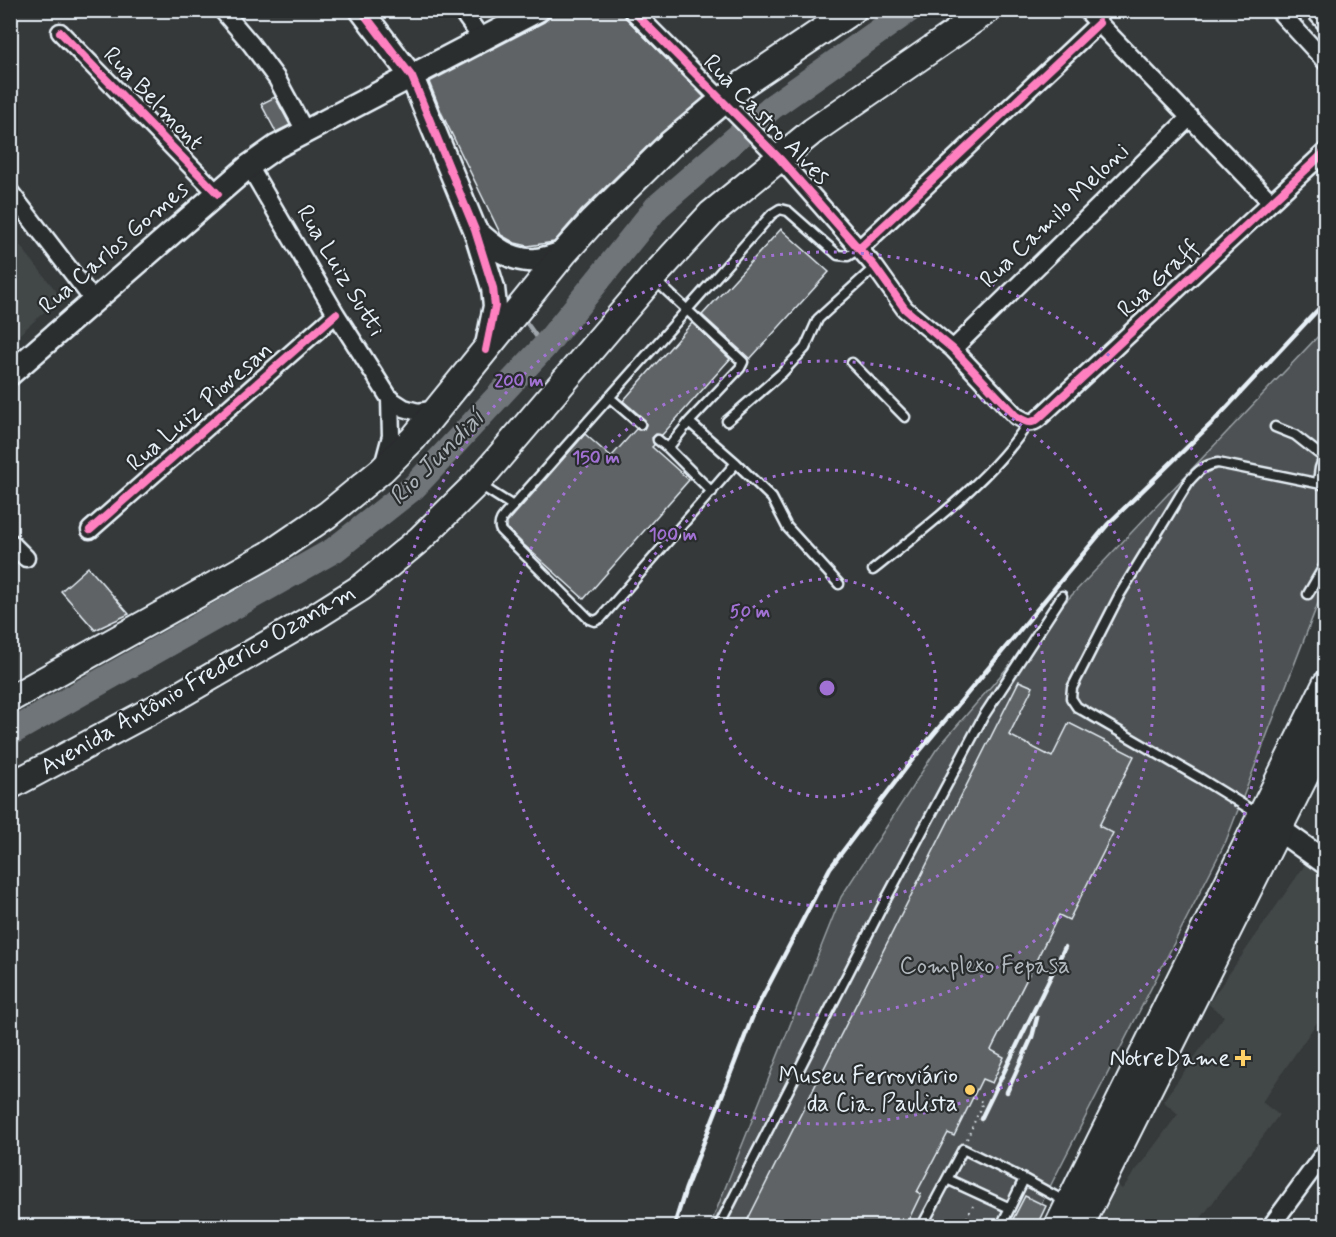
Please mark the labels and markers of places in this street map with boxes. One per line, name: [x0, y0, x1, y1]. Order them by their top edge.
centre of rings: [817, 678, 837, 698]
place label: NotreDame: [1110, 1043, 1230, 1074]
marker: NotreDame: [1234, 1049, 1252, 1067]
place label: Museu Ferroviário da Cia. Paulista: [779, 1061, 958, 1120]
marker: Museu Ferroviário da Cia. Paulista: [963, 1083, 977, 1097]

